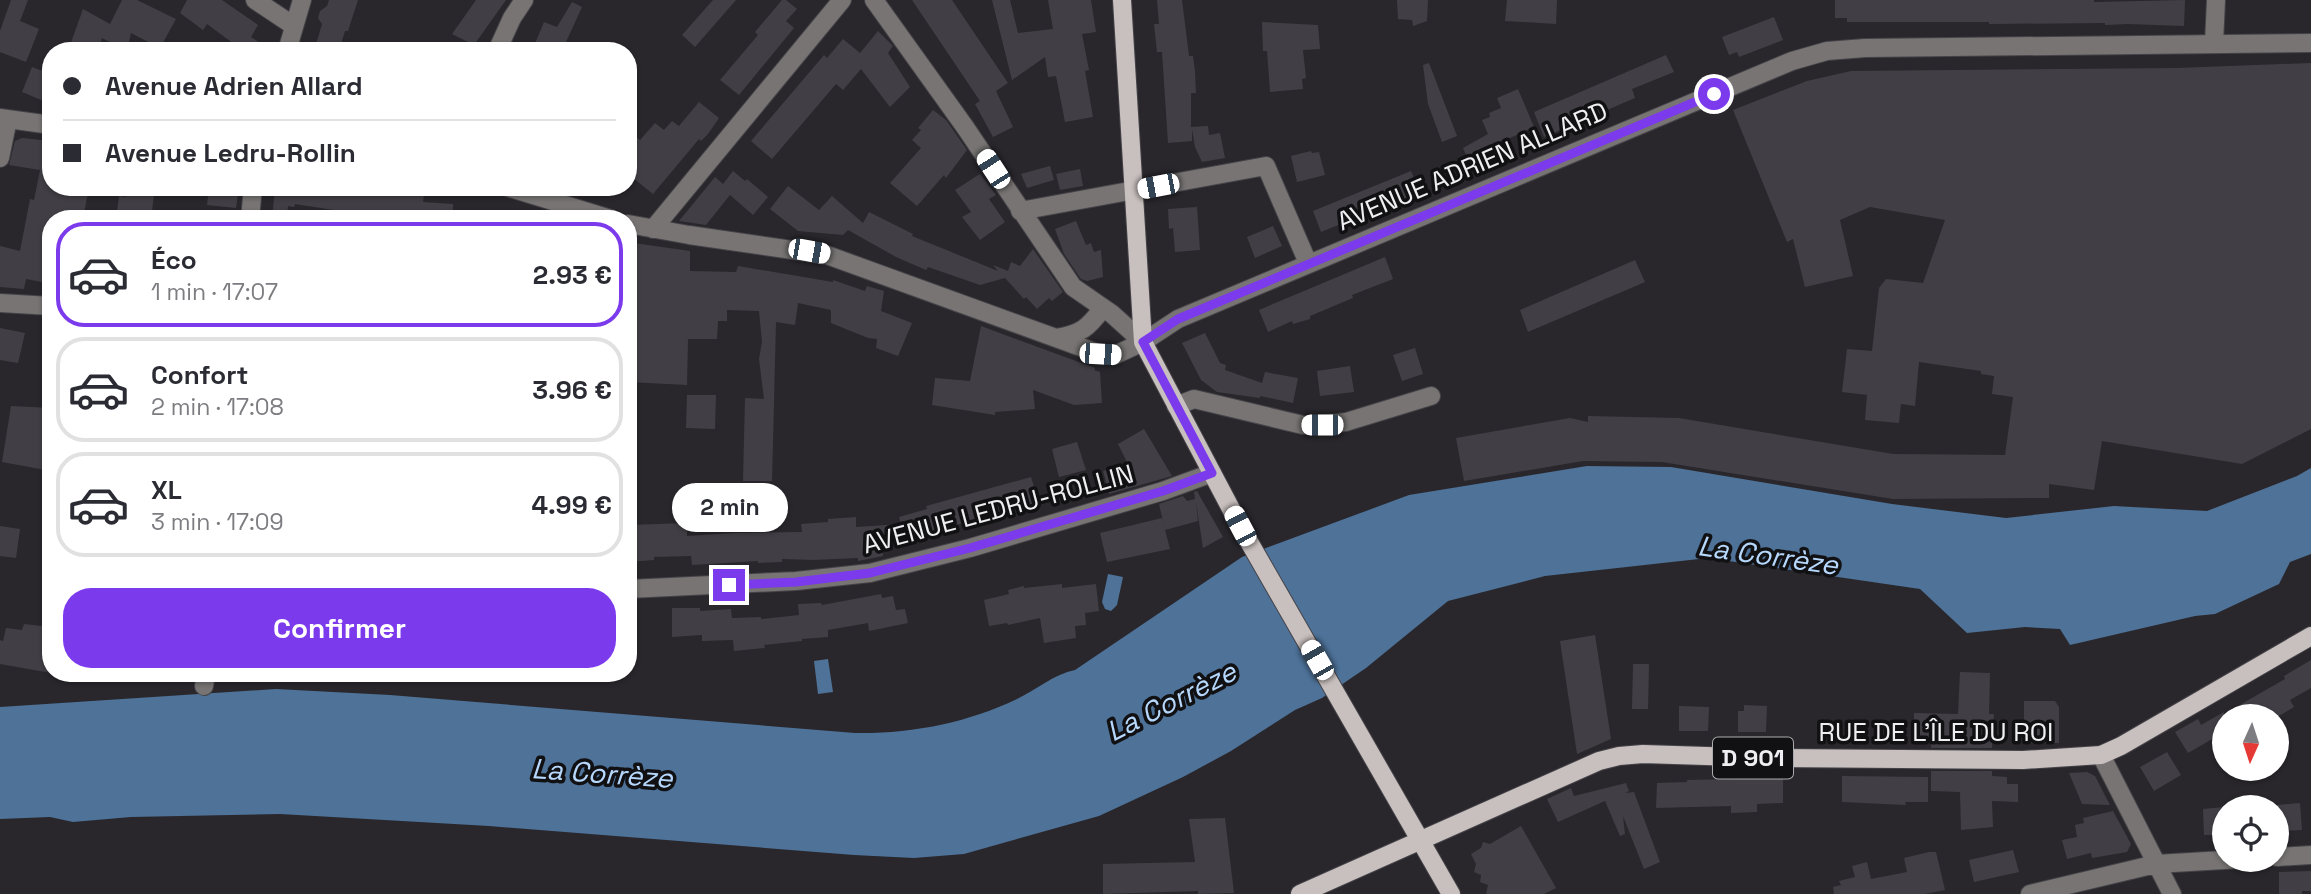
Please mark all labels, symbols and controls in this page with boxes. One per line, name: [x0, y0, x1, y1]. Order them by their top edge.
text: Avenue Adrien Allard: [105, 69, 363, 103]
route start: [1698, 78, 1730, 110]
street label: AVENUE ADRIEN ALLARD: [1332, 94, 1612, 238]
text: Avenue Ledru-Rollin: [105, 136, 356, 170]
car: [973, 146, 1014, 192]
car: [1136, 172, 1181, 200]
car: [787, 237, 832, 265]
icon: car: [67, 243, 130, 306]
text: Éco: [151, 243, 197, 277]
text: 2.93 €: [533, 258, 612, 292]
text: 1 min · 17:07: [151, 277, 278, 307]
car: [1079, 342, 1122, 366]
icon: car: [67, 358, 130, 421]
text: Confort: [151, 358, 248, 392]
text: 3.96 €: [532, 373, 612, 407]
text: 2 min · 17:08: [151, 392, 284, 422]
car: [1302, 415, 1344, 436]
street label: AVENUE LEDRU-ROLLIN: [859, 456, 1137, 562]
icon: car: [67, 473, 130, 536]
text: XL: [151, 473, 182, 507]
callout: 2 min: [671, 484, 787, 532]
text: 4.99 €: [531, 488, 612, 522]
text: 2 min: [700, 492, 760, 522]
car: [1221, 503, 1260, 549]
text: 3 min · 17:09: [151, 507, 284, 537]
water label: La Corrèze: [1696, 527, 1842, 583]
route end: [713, 569, 745, 601]
button: Confirmer: [63, 588, 616, 668]
car: [1298, 637, 1337, 683]
water label: La Corrèze: [1100, 652, 1243, 749]
north arrow: [2212, 704, 2289, 780]
map controls: [2212, 704, 2289, 872]
street label: RUE DE L'ÎLE DU ROI: [1819, 715, 2053, 749]
road number: D 901: [1713, 738, 1793, 778]
water label: La Corrèze: [530, 750, 675, 796]
button: locate: [2212, 795, 2289, 872]

